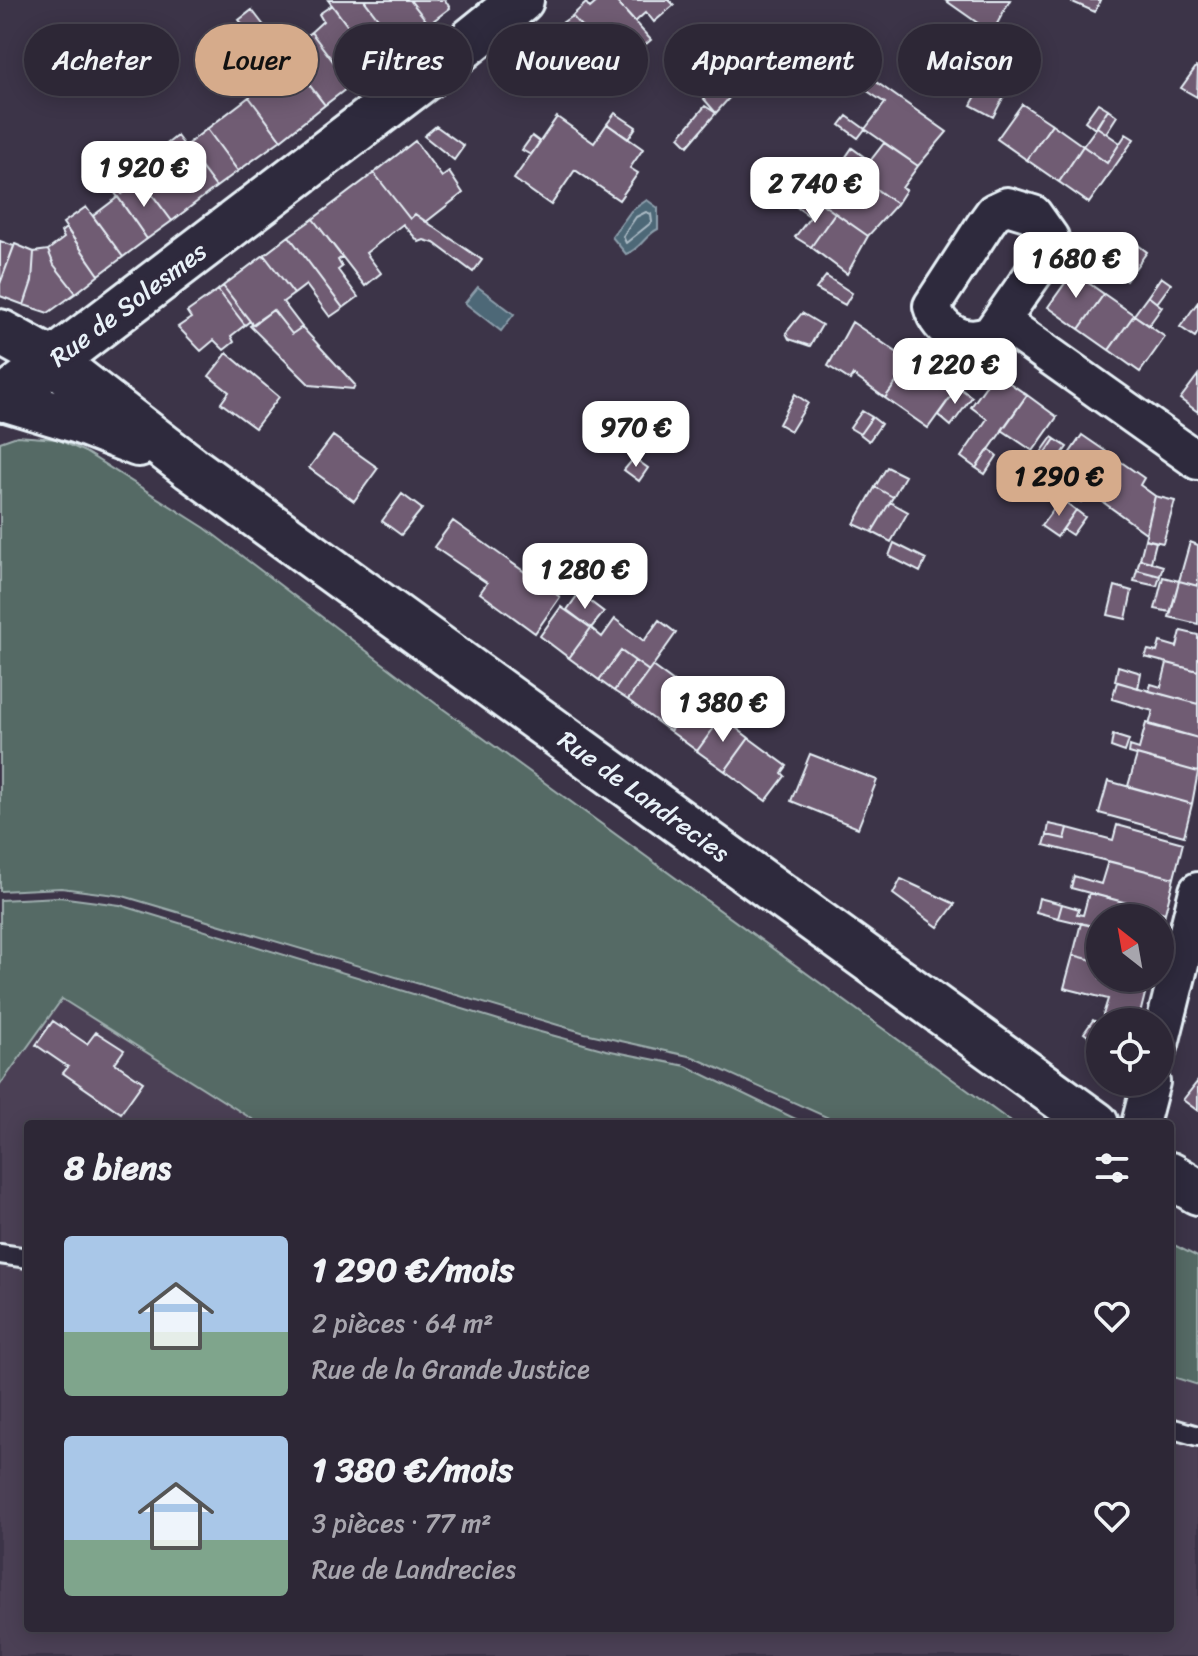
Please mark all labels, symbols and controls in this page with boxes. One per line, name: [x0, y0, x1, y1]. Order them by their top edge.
chip: Acheter: [24, 24, 179, 96]
chip: Louer: [195, 24, 318, 96]
chip: Filtres: [334, 24, 472, 96]
chip: Nouveau: [488, 24, 648, 96]
chip: Appartement: [664, 24, 882, 96]
chip: Maison: [898, 24, 1041, 96]
pin: 1 920 €: [70, 141, 218, 209]
text: 1 920 €: [99, 144, 189, 190]
pin: 2 740 €: [741, 157, 889, 225]
text: 2 740 €: [768, 160, 862, 206]
street label: Rue de Solesmes: [39, 229, 217, 379]
pin: 1 680 €: [1002, 232, 1150, 300]
text: 1 680 €: [1032, 235, 1120, 281]
pin: 1 220 €: [881, 338, 1029, 406]
text: 1 220 €: [911, 341, 999, 387]
pin: 970 €: [580, 401, 692, 469]
text: 970 €: [600, 404, 672, 450]
pin: 1 290 €: [985, 450, 1133, 518]
text: 1 290 €: [1014, 453, 1104, 499]
pin: 1 280 €: [511, 543, 659, 611]
text: 1 280 €: [540, 546, 630, 592]
pin: 1 380 €: [649, 676, 797, 744]
text: 1 380 €: [679, 679, 767, 725]
street label: Rue de Landrecies: [548, 717, 740, 875]
north arrow: [1086, 904, 1174, 992]
map controls: [1086, 904, 1174, 1096]
button: locate: [1086, 1008, 1174, 1096]
text: 8 biens: [64, 1138, 171, 1198]
icon: filters: [1090, 1146, 1134, 1190]
text: 1 290 €/mois: [312, 1240, 514, 1300]
icon: home: [128, 1268, 224, 1364]
icon: heart: [1090, 1294, 1134, 1338]
text: 2 pièces · 64 m²: [312, 1300, 493, 1346]
text: Rue de la Grande Justice: [312, 1346, 590, 1392]
text: 1 380 €/mois: [312, 1440, 513, 1500]
icon: home: [128, 1468, 224, 1564]
icon: heart: [1090, 1494, 1134, 1538]
text: 3 pièces · 77 m²: [312, 1500, 491, 1546]
text: Rue de Landrecies: [312, 1546, 516, 1592]

